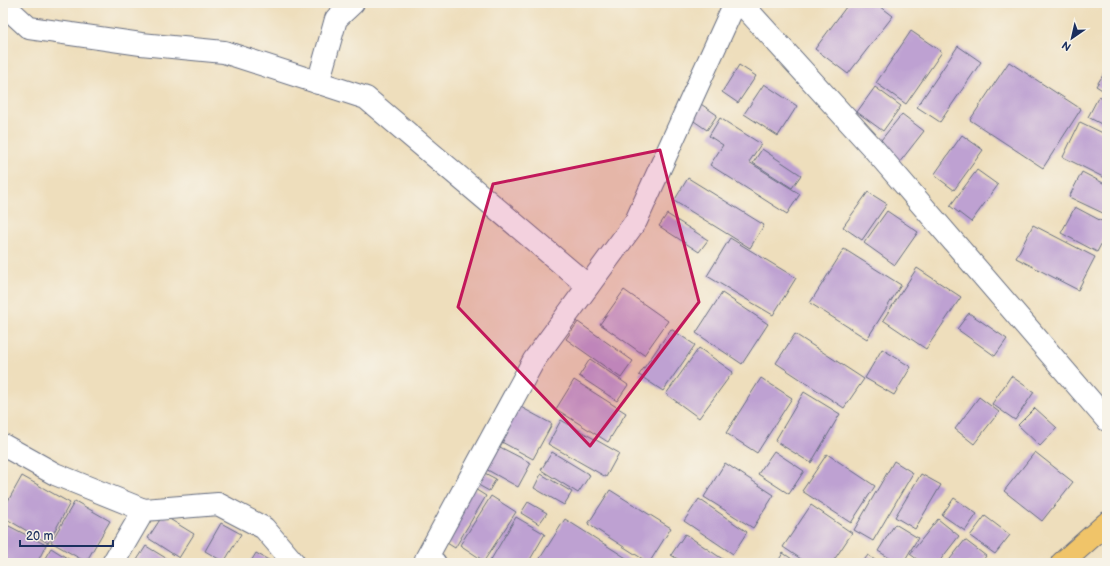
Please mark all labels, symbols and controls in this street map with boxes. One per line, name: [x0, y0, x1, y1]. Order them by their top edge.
north arrow: [1052, 18, 1092, 58]
text: N: [1060, 38, 1074, 54]
scale bar: [20, 522, 113, 548]
text: 20 m: [26, 529, 53, 544]

